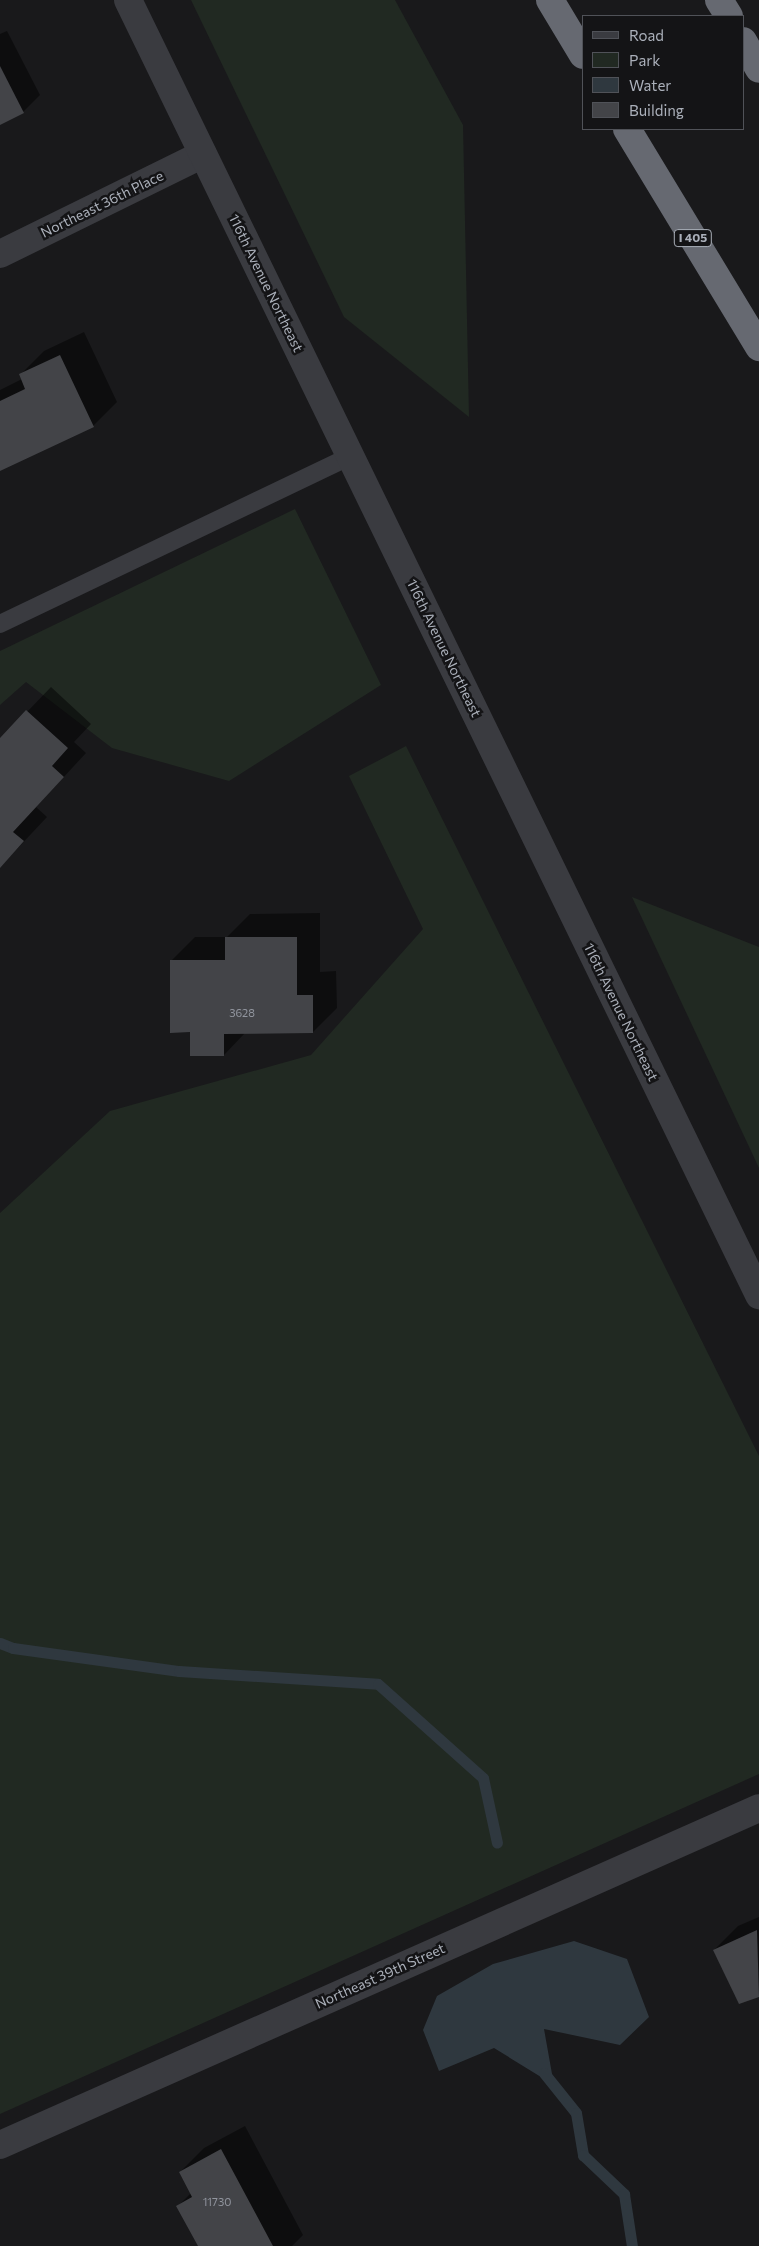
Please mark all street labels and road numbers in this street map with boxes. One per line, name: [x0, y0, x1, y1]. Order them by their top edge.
street label: Northeast 36th Place: [38, 167, 166, 241]
street label: 116th Avenue Northeast: [225, 211, 307, 355]
road number: I 405: [673, 228, 713, 248]
street label: 116th Avenue Northeast: [403, 576, 485, 720]
street label: 116th Avenue Northeast: [580, 940, 662, 1084]
street label: Northeast 39th Street: [313, 1940, 447, 2012]

